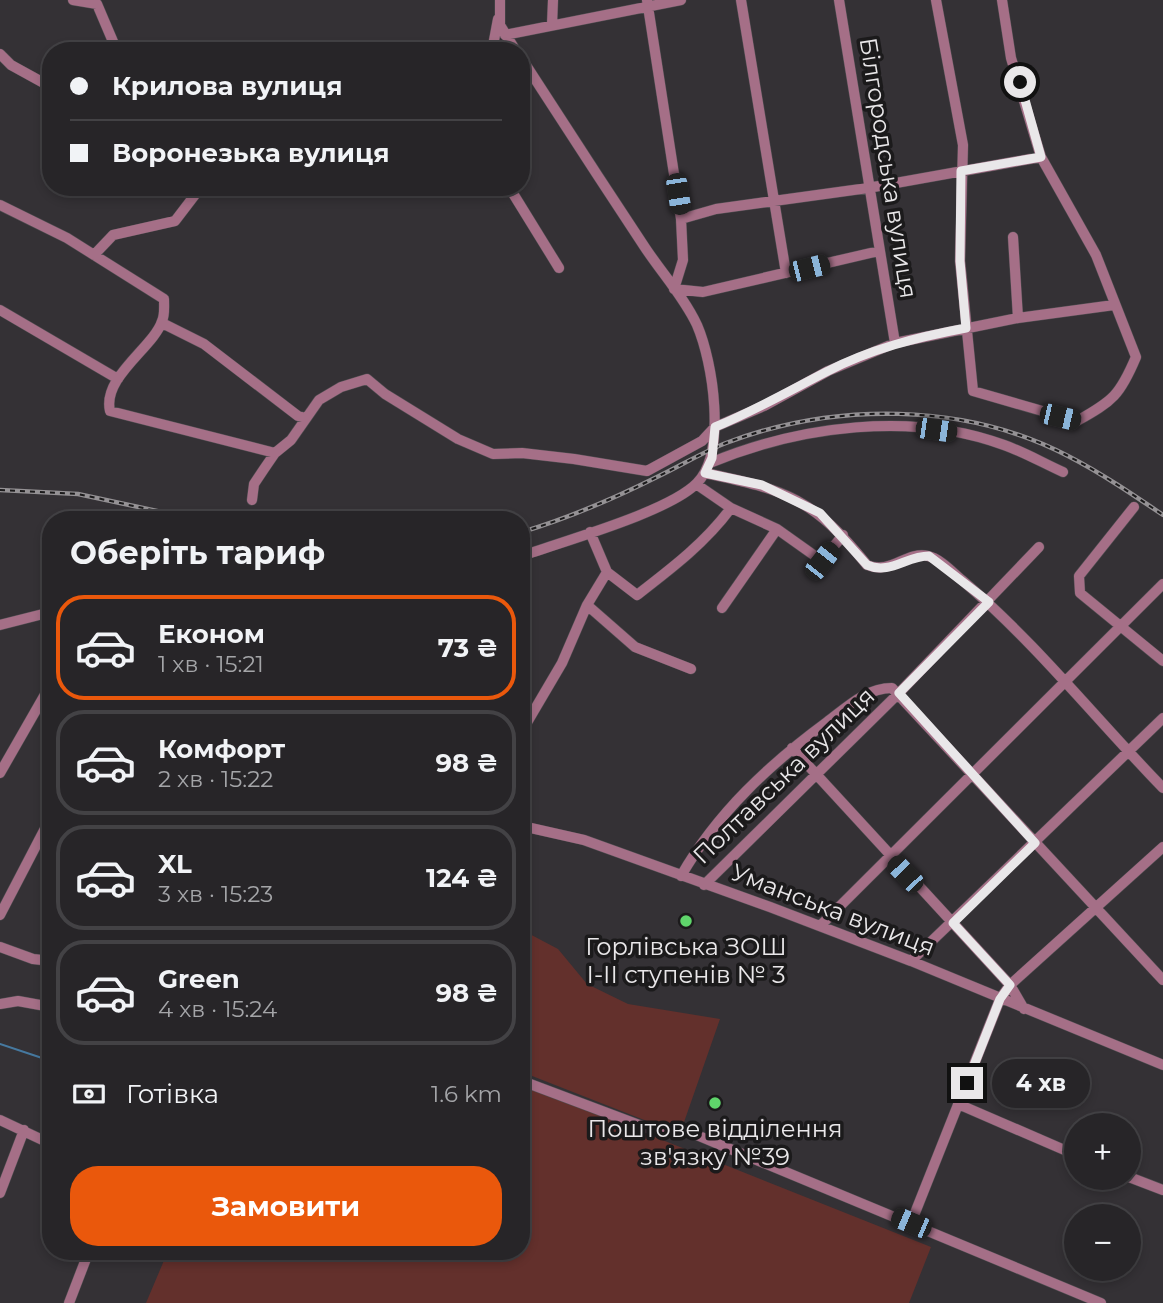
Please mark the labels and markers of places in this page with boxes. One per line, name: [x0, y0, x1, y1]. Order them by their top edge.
marker: Горлівська ЗОШ І-ІІ ступенів № 3: [678, 913, 694, 929]
place label: Горлівська ЗОШ І-ІІ ступенів № 3: [585, 932, 787, 989]
marker: Поштове відділення зв'язку №39: [707, 1095, 723, 1111]
place label: Поштове відділення зв'язку №39: [588, 1114, 842, 1171]

